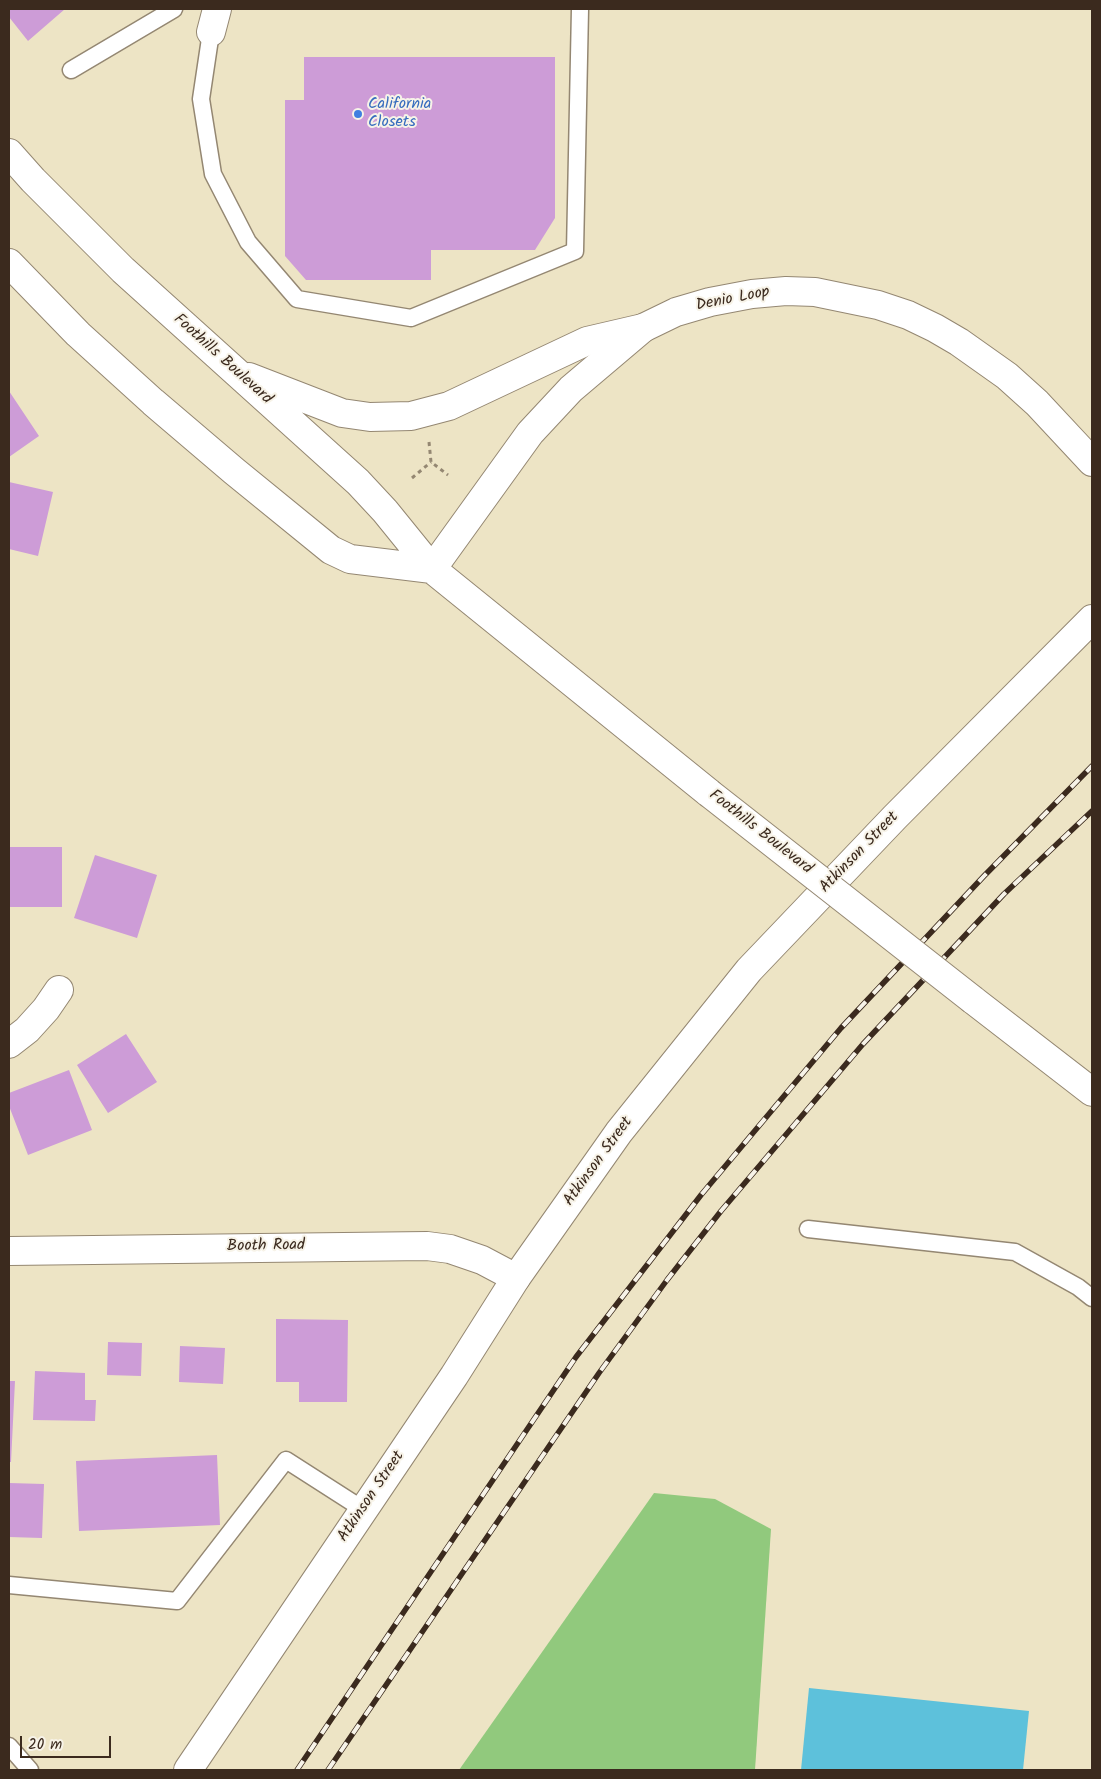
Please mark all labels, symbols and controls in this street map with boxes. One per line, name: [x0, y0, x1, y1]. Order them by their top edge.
place label: California Closets: [368, 95, 431, 133]
marker: California Closets: [352, 108, 364, 120]
street label: Denio Loop: [695, 283, 771, 317]
street label: Foothills Boulevard: [169, 311, 275, 409]
street label: Foothills Boulevard: [704, 787, 816, 879]
street label: Atkinson Street: [817, 808, 903, 898]
street label: Atkinson Street: [560, 1114, 638, 1210]
street label: Booth Road: [227, 1237, 305, 1257]
street label: Atkinson Street: [335, 1448, 409, 1546]
scale bar: [22, 1726, 114, 1758]
text: 20 m: [28, 1733, 62, 1757]

